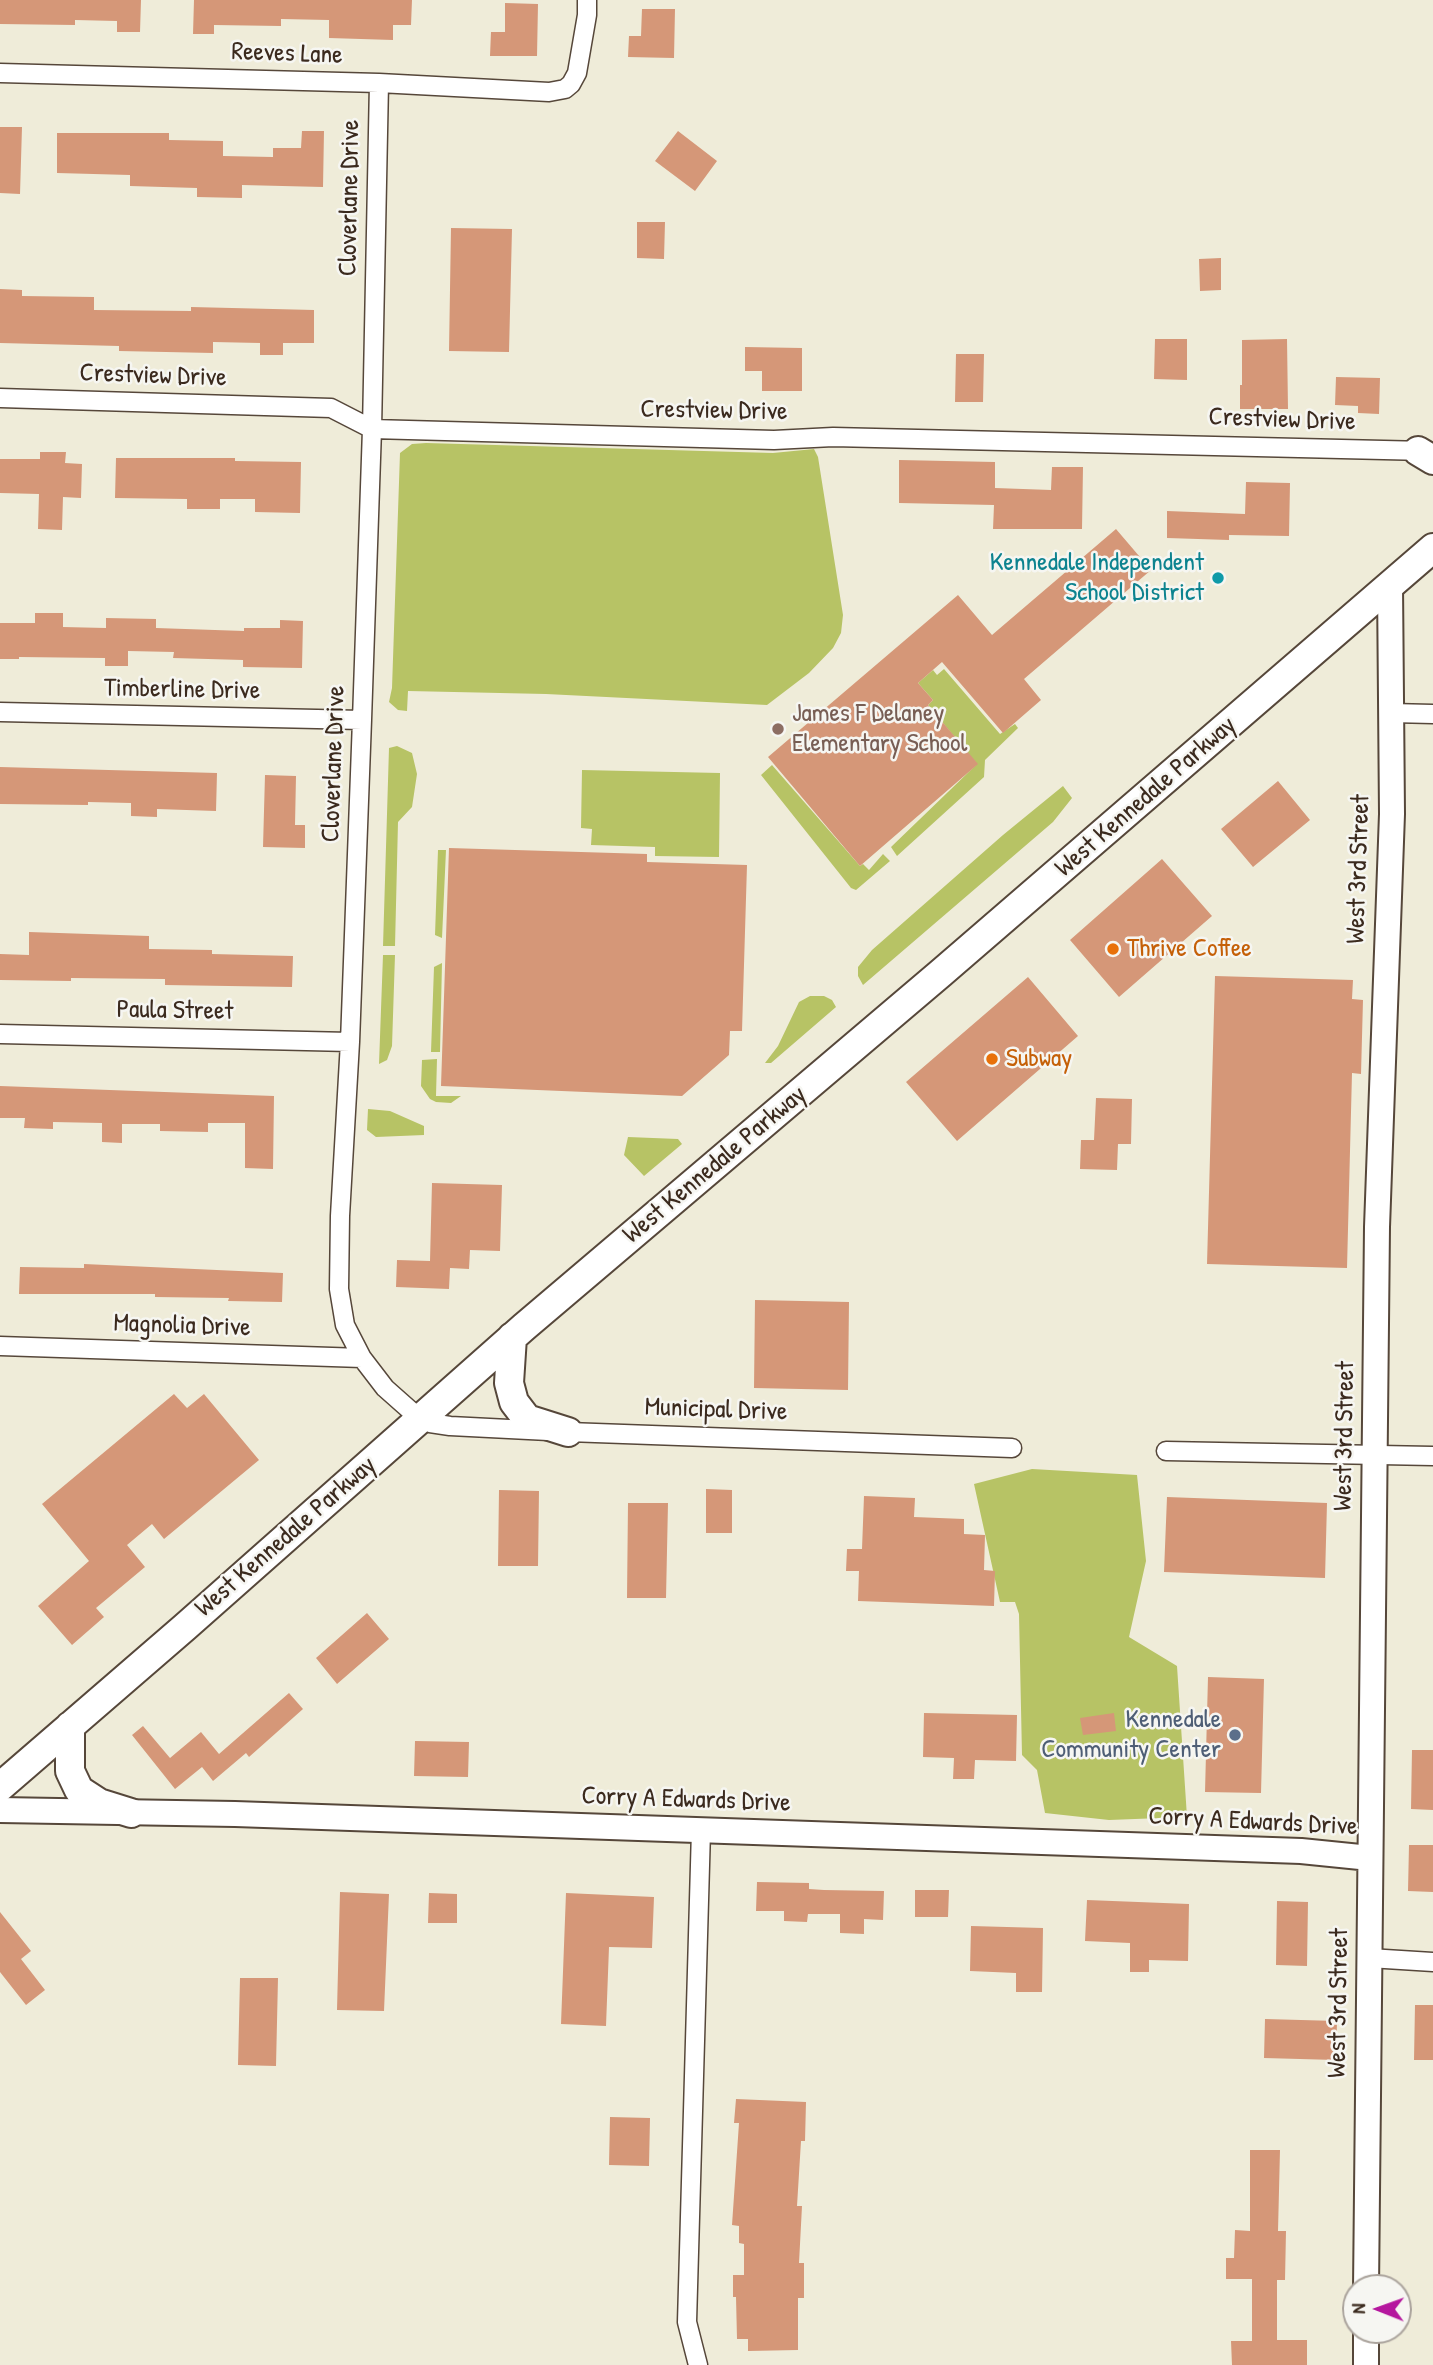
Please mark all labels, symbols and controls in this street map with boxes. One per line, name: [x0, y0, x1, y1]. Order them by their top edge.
street label: Reeves Lane: [231, 36, 343, 72]
street label: Cloverlane Drive: [333, 119, 367, 277]
street label: Crestview Drive: [79, 358, 227, 394]
street label: Crestview Drive: [640, 394, 788, 428]
street label: Crestview Drive: [1208, 402, 1356, 438]
place label: Kennedale Independent School District: [990, 547, 1204, 608]
marker: Kennedale Independent School District: [1210, 570, 1226, 586]
street label: Timberline Drive: [103, 673, 261, 707]
street label: Cloverlane Drive: [316, 685, 352, 843]
place label: James F Delaney Elementary School: [792, 698, 967, 760]
street label: West Kennedale Parkway: [1049, 710, 1243, 884]
marker: James F Delaney Elementary School: [770, 721, 786, 737]
street label: West 3rd Street: [1341, 794, 1377, 944]
place label: Thrive Coffee: [1127, 933, 1252, 965]
marker: Thrive Coffee: [1105, 941, 1121, 957]
street label: Paula Street: [116, 994, 234, 1028]
place label: Subway: [1006, 1043, 1072, 1075]
marker: Subway: [984, 1051, 1000, 1067]
street label: West Kennedale Parkway: [617, 1079, 813, 1251]
street label: Magnolia Drive: [113, 1308, 251, 1344]
street label: West 3rd Street: [1328, 1361, 1362, 1511]
street label: Municipal Drive: [644, 1392, 788, 1428]
street label: West Kennedale Parkway: [189, 1450, 383, 1624]
place label: Kennedale Community Center: [1041, 1704, 1221, 1766]
marker: Kennedale Community Center: [1227, 1727, 1243, 1743]
street label: Corry A Edwards Drive: [581, 1781, 791, 1819]
street label: Corry A Edwards Drive: [1148, 1801, 1358, 1843]
street label: West 3rd Street: [1322, 1928, 1356, 2078]
north arrow: [1342, 2274, 1412, 2344]
text: N: [1345, 2303, 1371, 2314]

